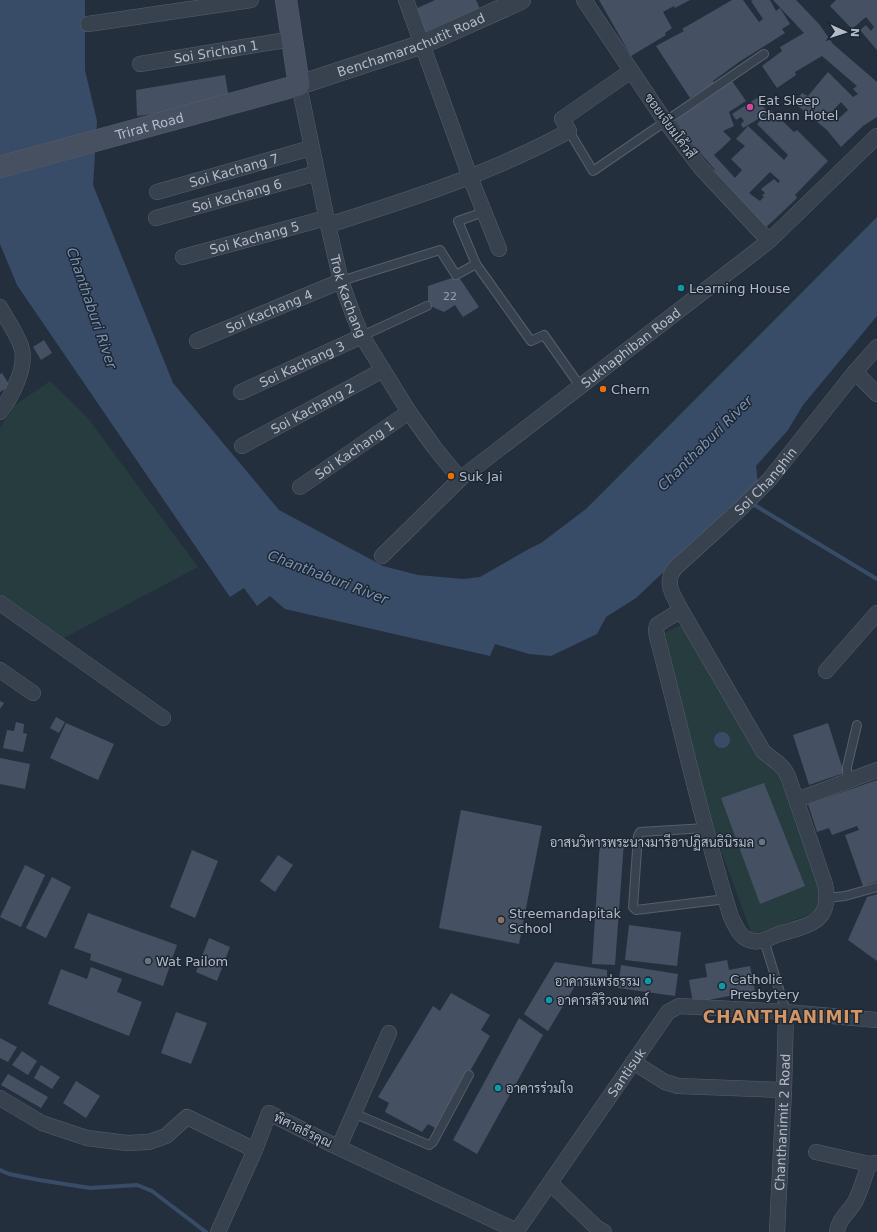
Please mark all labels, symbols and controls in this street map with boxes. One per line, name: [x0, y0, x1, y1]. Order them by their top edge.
street label: Benchamarachutit Road: [335, 10, 487, 79]
north arrow: [825, 12, 865, 52]
text: N: [848, 28, 861, 37]
street label: Soi Srichan 1: [173, 37, 259, 66]
street label: ซอยเจียมโค้วสี: [641, 89, 700, 161]
place label: Eat Sleep Chann Hotel: [758, 93, 838, 123]
marker: Eat Sleep Chann Hotel: [745, 102, 755, 112]
street label: Trirat Road: [113, 109, 185, 143]
street label: Soi Kachang 7: [187, 150, 280, 190]
street label: Soi Kachang 6: [190, 176, 283, 215]
street label: Soi Kachang 5: [208, 218, 301, 257]
water label: Chanthaburi River: [64, 245, 121, 372]
street label: Trok Kachang: [327, 252, 369, 340]
place label: Learning House: [689, 281, 790, 296]
marker: Learning House: [676, 283, 686, 293]
street label: Soi Kachang 4: [223, 286, 315, 336]
house number: 22: [443, 290, 457, 303]
street label: Sukhaphiban Road: [578, 304, 683, 391]
street label: Soi Kachang 3: [257, 338, 347, 390]
street label: Soi Kachang 2: [268, 379, 357, 437]
place label: Chern: [611, 382, 650, 397]
marker: Chern: [598, 384, 608, 394]
water label: Chanthaburi River: [654, 392, 756, 494]
street label: Soi Kachang 1: [312, 417, 397, 482]
street label: Soi Changhin: [731, 444, 800, 518]
place label: Suk Jai: [459, 469, 503, 484]
marker: Suk Jai: [446, 471, 456, 481]
water label: Chanthaburi River: [266, 547, 391, 608]
place label: อาสนวิหารพระนางมารีอาปฏิสนธินิรมล: [550, 833, 754, 851]
marker: อาสนวิหารพระนางมารีอาปฏิสนธินิรมล: [757, 837, 767, 847]
place label: Streemandapitak School: [509, 906, 621, 936]
marker: Streemandapitak School: [496, 915, 506, 925]
place label: Wat Pailom: [156, 954, 228, 969]
marker: Wat Pailom: [143, 956, 153, 966]
place label: Catholic Presbytery: [730, 972, 800, 1002]
place label: อาคารแพร่ธรรม: [555, 974, 640, 989]
marker: อาคารแพร่ธรรม: [643, 976, 653, 986]
marker: Catholic Presbytery: [717, 981, 727, 991]
place label: อาคารสิริวจนาตถ์: [557, 991, 649, 1008]
marker: อาคารสิริวจนาตถ์: [544, 995, 554, 1005]
district label: CHANTHANIMIT: [703, 1007, 863, 1027]
street label: Santisuk: [604, 1045, 649, 1100]
street label: Chanthanimit 2 Road: [772, 1053, 792, 1191]
place label: อาคารร่วมใจ: [506, 1080, 573, 1096]
marker: อาคารร่วมใจ: [493, 1083, 503, 1093]
street label: พิศาลธีรคุณ: [271, 1108, 336, 1152]

